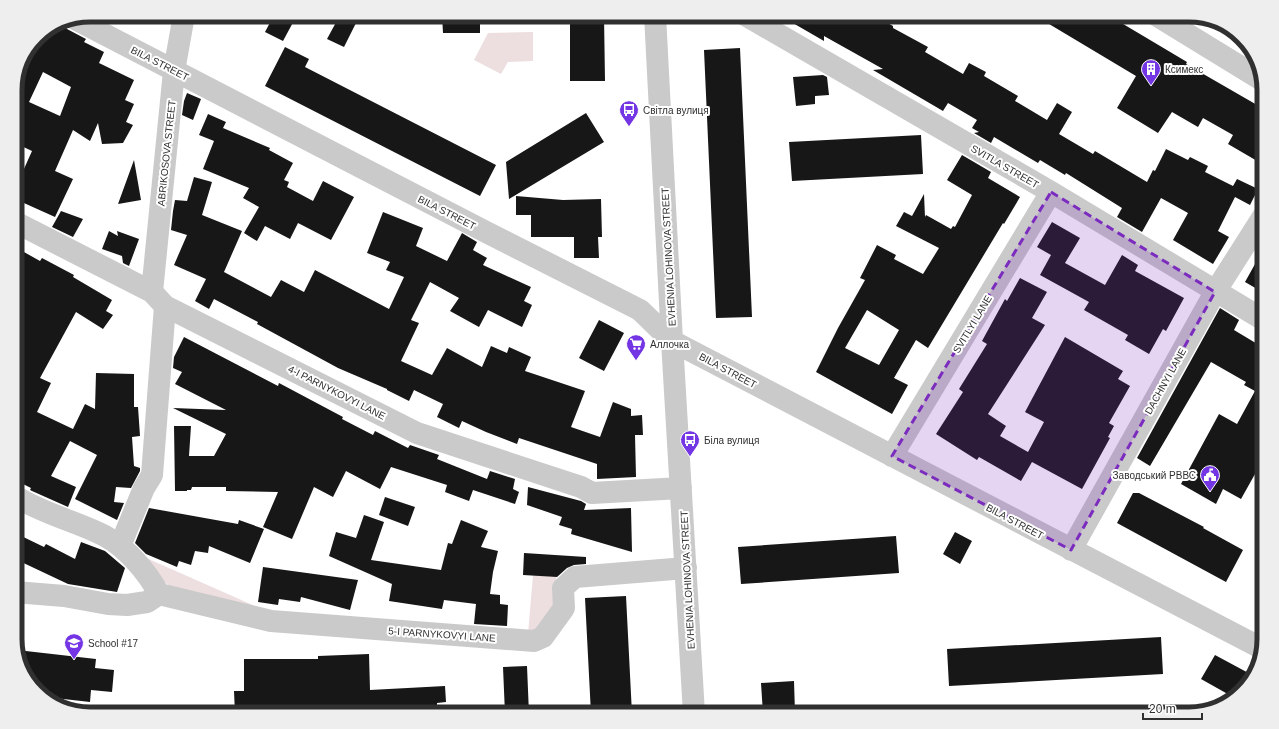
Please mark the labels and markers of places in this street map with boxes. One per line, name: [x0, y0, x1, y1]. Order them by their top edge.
building icon: Ксимекс: [1140, 58, 1162, 86]
place label: Ксимекс: [1165, 64, 1203, 75]
bus stop icon: Світла вулиця: [618, 99, 640, 127]
place label: Світла вулиця: [643, 105, 709, 116]
supermarket icon: Аллочка: [625, 333, 647, 361]
place label: Аллочка: [650, 339, 690, 350]
bus stop icon: Біла вулиця: [679, 429, 701, 457]
place label: Біла вулиця: [704, 435, 759, 446]
public building icon: Заводський РВВС: [1199, 464, 1221, 492]
place label: Заводський РВВС: [1113, 470, 1196, 481]
school or university icon: School #17: [63, 632, 85, 660]
place label: School #17: [88, 638, 138, 649]

